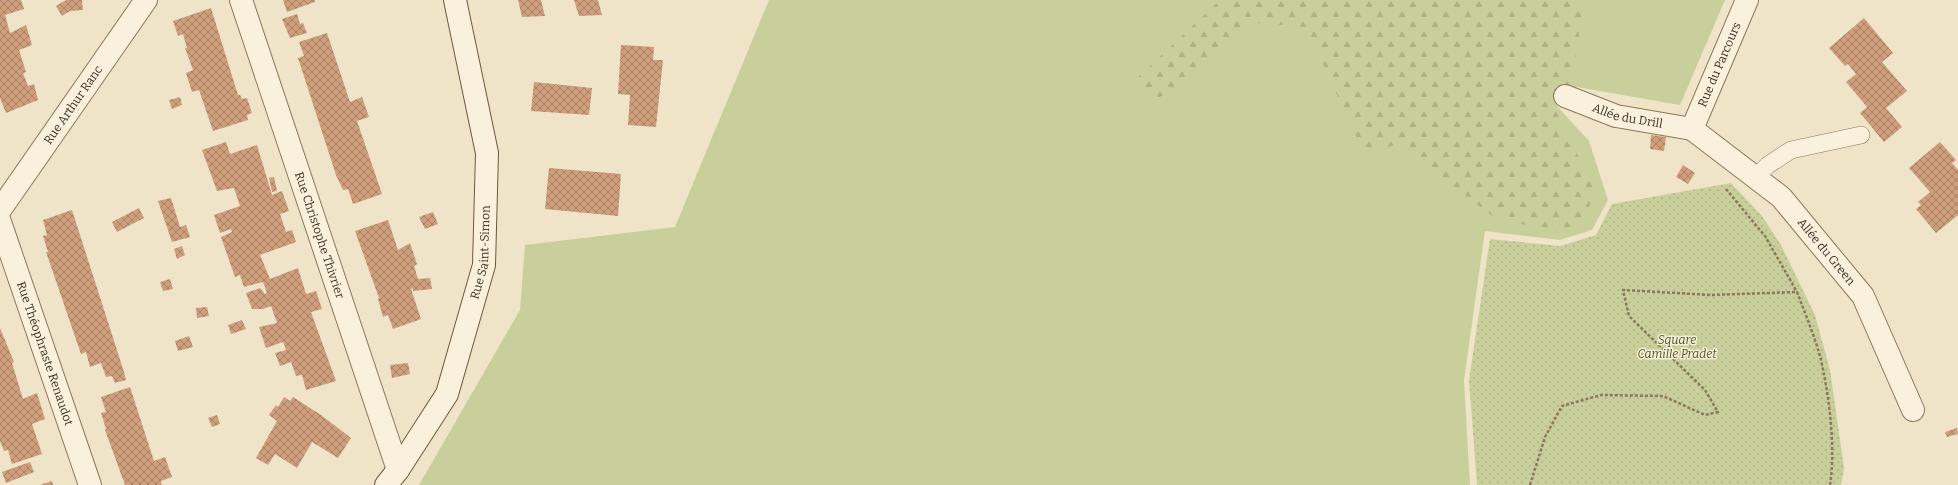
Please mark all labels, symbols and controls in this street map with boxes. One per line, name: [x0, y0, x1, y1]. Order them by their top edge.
street label: Rue du Parcours: [1695, 20, 1744, 109]
street label: Rue Arthur Ranc: [41, 63, 105, 147]
street label: Allée du Drill: [1590, 100, 1664, 131]
street label: Rue Christophe Thivrier: [292, 170, 347, 301]
street label: Rue Saint-Simon: [468, 205, 493, 301]
street label: Allée du Green: [1795, 215, 1858, 288]
street label: Rue Théophraste Renaudot: [14, 280, 76, 428]
park label: Square Camille Pradet: [1637, 333, 1717, 361]

